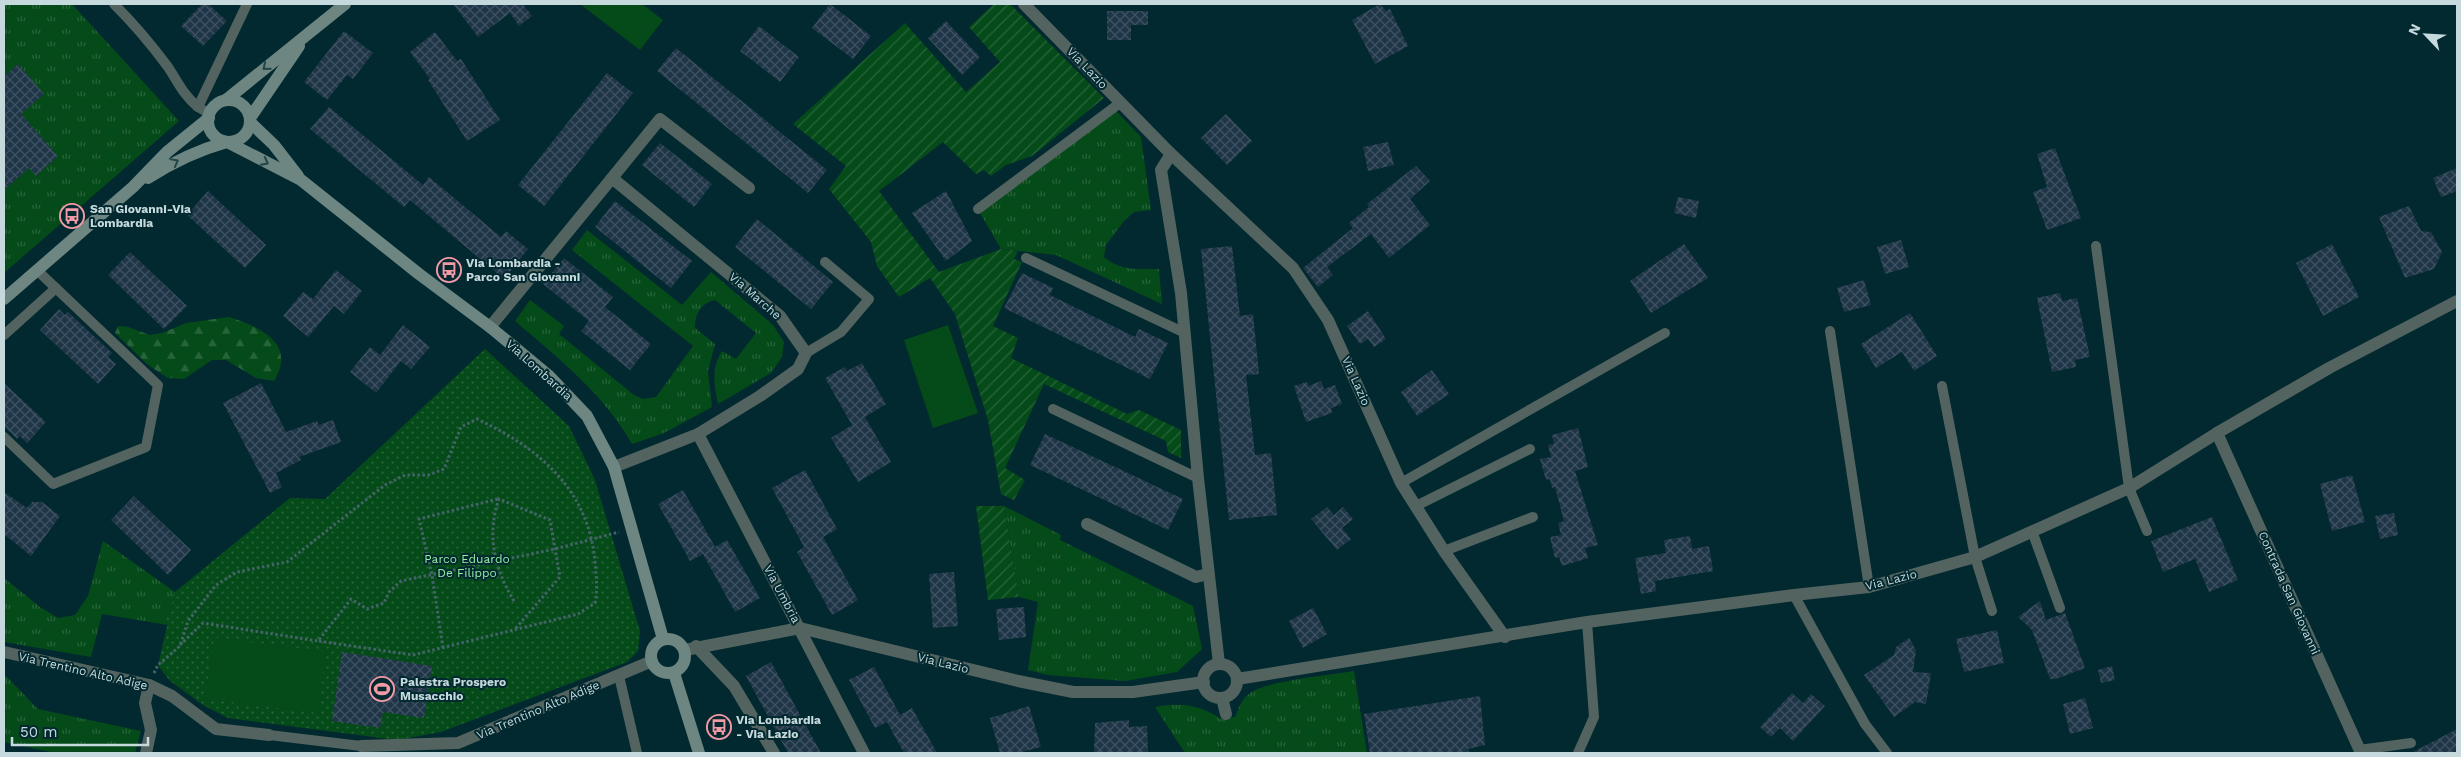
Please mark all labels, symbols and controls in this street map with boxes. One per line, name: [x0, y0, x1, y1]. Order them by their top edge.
north arrow: [2401, 10, 2451, 60]
text: N: [2405, 21, 2424, 38]
street label: Via Lazio: [1064, 44, 1110, 92]
one-way arrow: [263, 61, 272, 70]
one-way arrow: [260, 156, 269, 166]
one-way arrow: [169, 158, 178, 168]
place label: San Giovanni-Via Lombardia: [90, 202, 191, 230]
bus stop icon: San Giovanni-Via Lombardia: [59, 203, 85, 229]
place label: Via Lombardia - Parco San Giovanni: [466, 256, 580, 284]
bus stop icon: Via Lombardia - Parco San Giovanni: [436, 257, 462, 283]
street label: Via Marche: [726, 270, 784, 322]
street label: Via Lombardia: [503, 337, 575, 403]
street label: Via Lazio: [1339, 354, 1373, 408]
street label: Contrada San Giovanni: [2255, 529, 2323, 657]
park label: Parco Eduardo De Filippo: [424, 552, 510, 580]
street label: Via Umbria: [761, 563, 803, 626]
street label: Via Lazio: [1864, 567, 1918, 593]
street label: Via Trentino Alto Adige: [17, 649, 149, 693]
street label: Via Lazio: [916, 650, 970, 676]
place label: Palestra Prospero Musacchio: [400, 675, 506, 703]
sports icon: Palestra Prospero Musacchio: [369, 676, 395, 702]
street label: Via Trentino Alto Adige: [474, 678, 602, 742]
place label: Via Lombardia - Via Lazio: [736, 713, 821, 741]
scale bar: [12, 714, 149, 746]
bus stop icon: Via Lombardia - Via Lazio: [706, 714, 732, 740]
text: 50 m: [20, 723, 57, 741]

